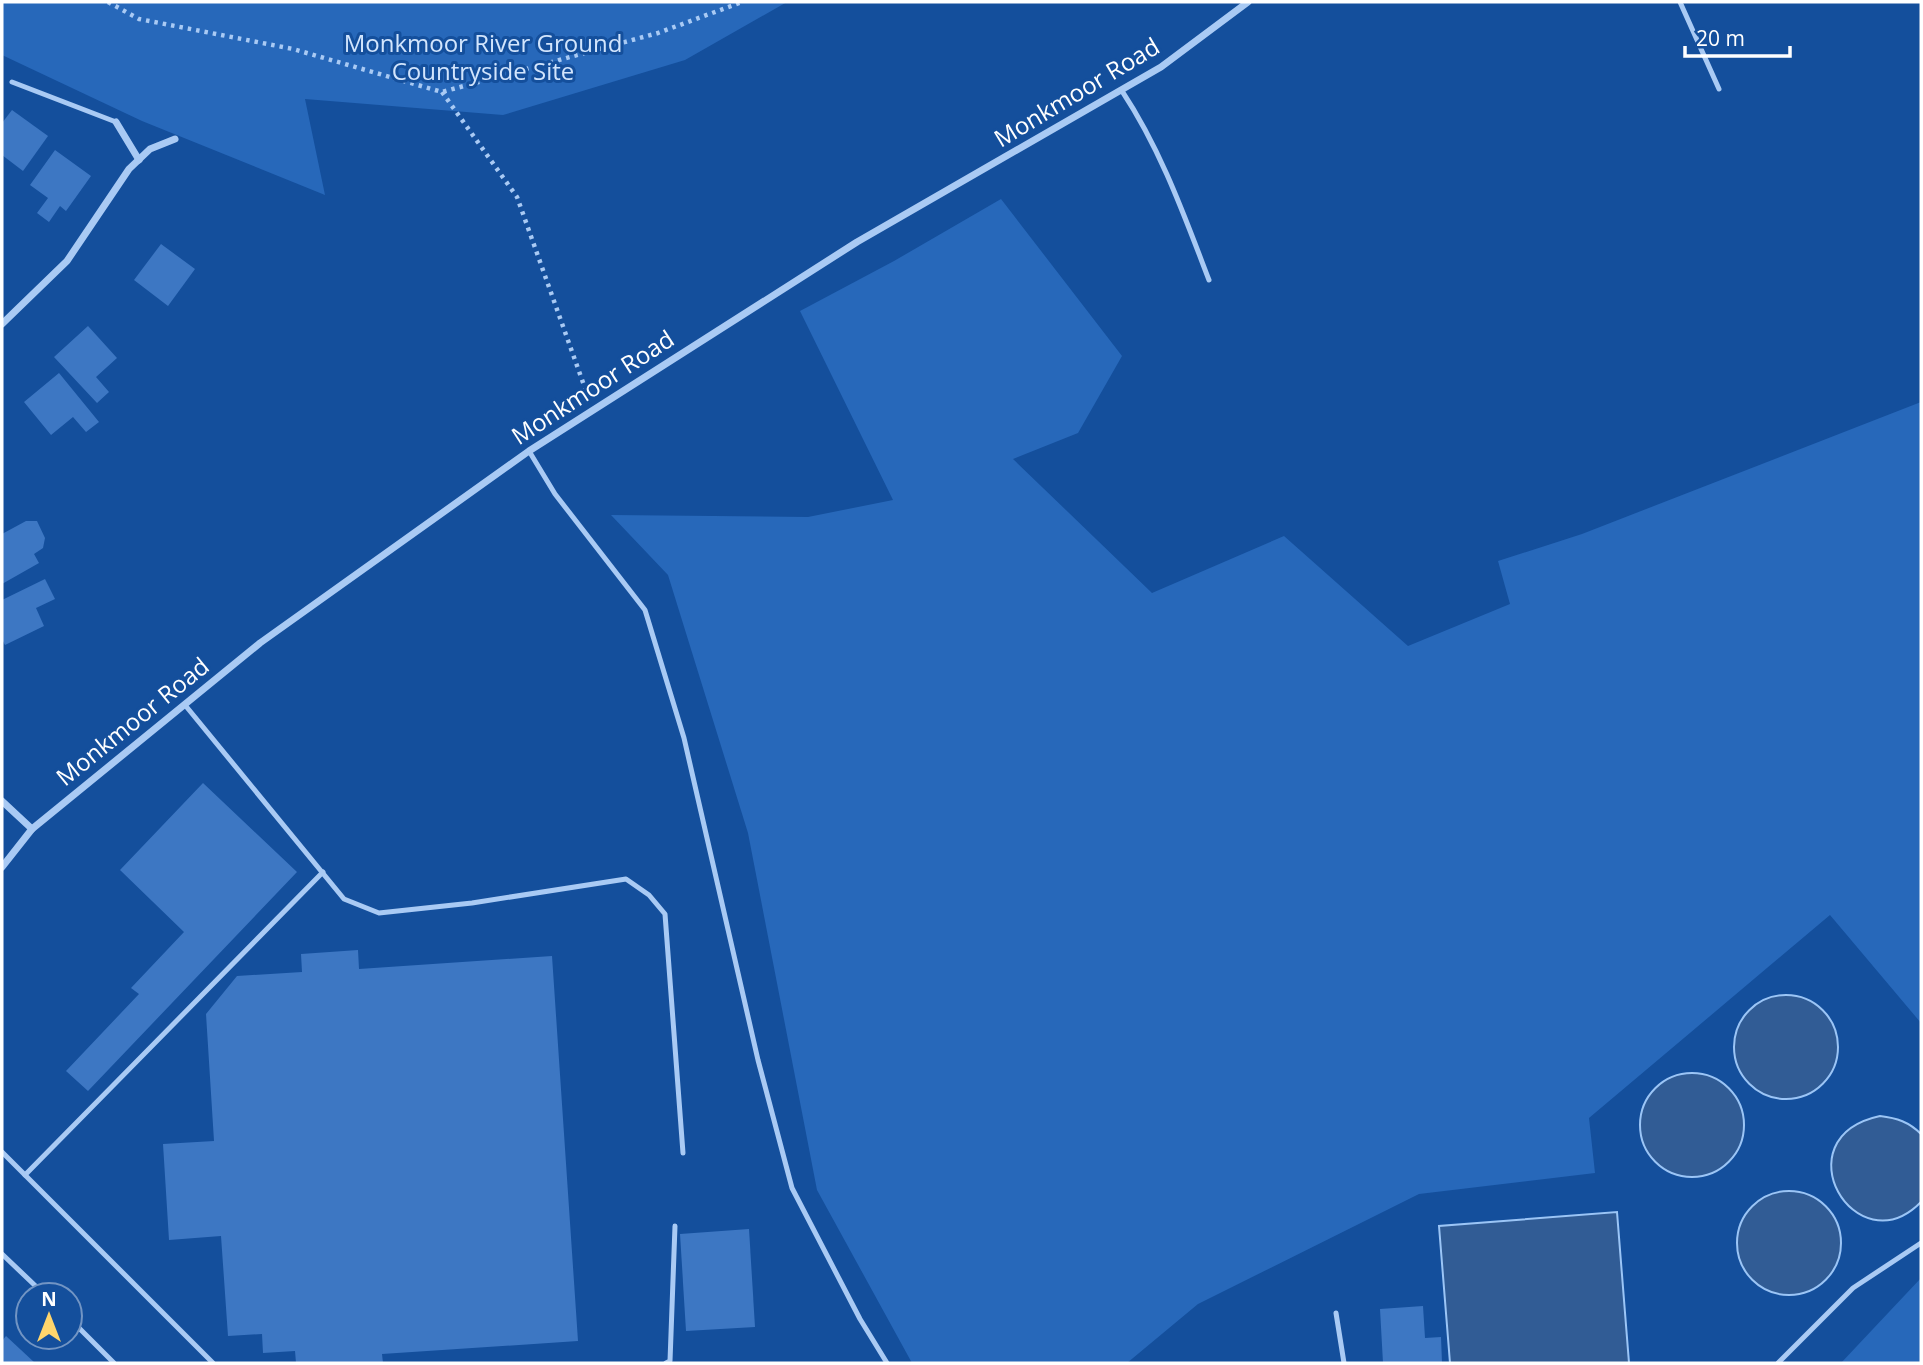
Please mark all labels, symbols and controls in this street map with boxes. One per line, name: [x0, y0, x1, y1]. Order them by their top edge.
scale bar: [1685, 14, 1790, 58]
text: 20 m: [1696, 24, 1745, 52]
park label: Monkmoor River Ground Countryside Site: [344, 26, 622, 87]
street label: Monkmoor Road: [987, 29, 1165, 154]
street label: Monkmoor Road: [504, 322, 680, 452]
street label: Monkmoor Road: [49, 649, 215, 793]
north arrow: [14, 1281, 84, 1351]
text: N: [41, 1286, 57, 1312]

